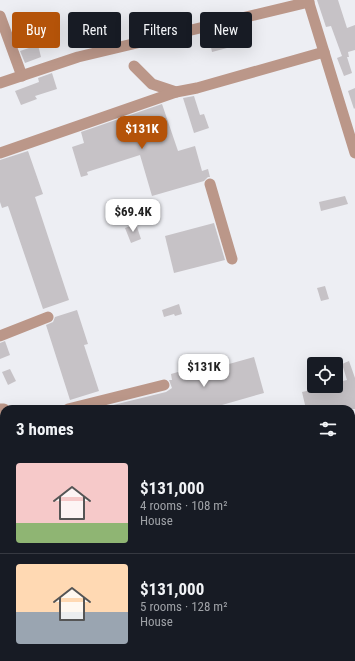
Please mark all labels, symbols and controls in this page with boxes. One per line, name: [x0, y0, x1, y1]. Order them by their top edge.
chip: Buy: [12, 12, 60, 48]
chip: Rent: [68, 12, 121, 48]
chip: Filters: [129, 12, 192, 48]
chip: New: [200, 12, 252, 48]
pin: $131K: [114, 116, 170, 150]
text: $131K: [125, 121, 159, 136]
pin: $69.4K: [100, 199, 166, 233]
text: $69.4K: [114, 204, 152, 219]
pin: $131K: [176, 354, 232, 388]
map controls: [307, 357, 343, 393]
button: locate: [307, 357, 343, 393]
text: $131K: [187, 359, 221, 374]
icon: filters: [317, 418, 339, 440]
text: 3 homes: [16, 419, 74, 439]
text: $131,000: [140, 478, 204, 498]
icon: home: [48, 479, 96, 527]
text: 4 rooms · 108 m²: [140, 498, 227, 513]
text: House: [140, 513, 173, 528]
text: $131,000: [140, 579, 204, 599]
icon: home: [48, 580, 96, 628]
text: 5 rooms · 128 m²: [140, 599, 227, 614]
text: House: [140, 614, 173, 629]

